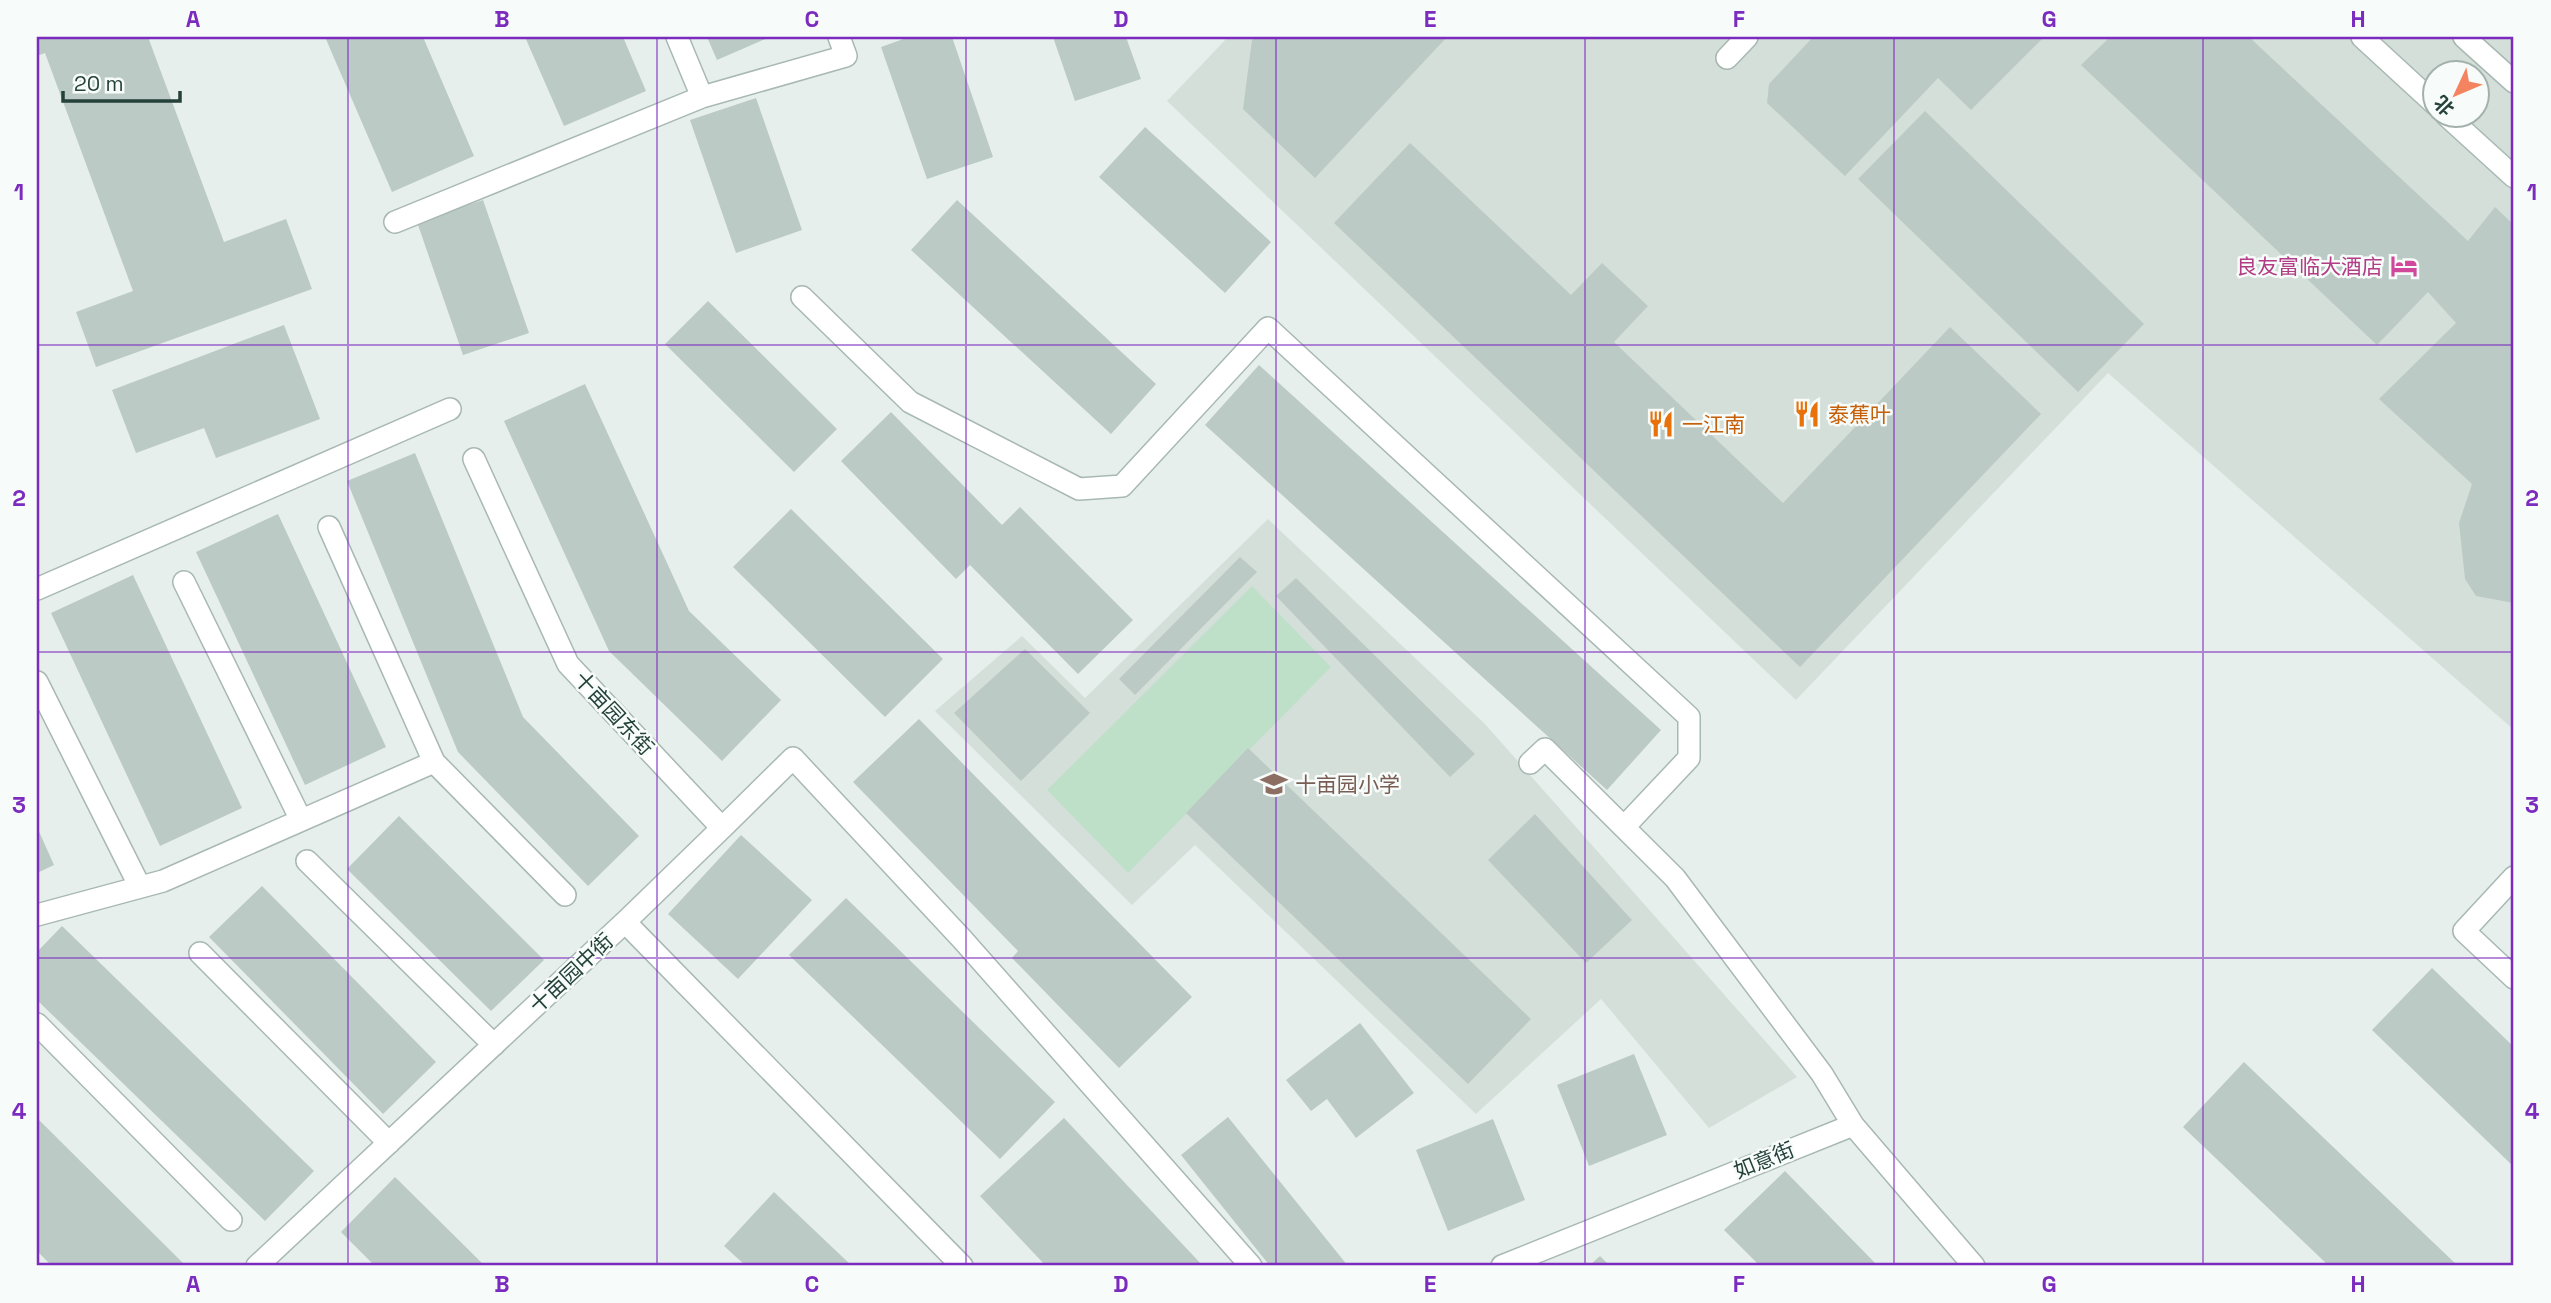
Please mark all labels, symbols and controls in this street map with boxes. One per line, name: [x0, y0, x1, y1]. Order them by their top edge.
text: A: [186, 4, 201, 34]
text: B: [494, 4, 510, 34]
text: C: [805, 4, 819, 34]
text: D: [1113, 4, 1129, 34]
text: E: [1424, 4, 1436, 34]
text: F: [1733, 4, 1745, 34]
text: G: [2041, 4, 2057, 34]
text: H: [2350, 4, 2366, 34]
scale bar: [63, 60, 180, 104]
north arrow: [2422, 60, 2492, 130]
text: 20 m: [74, 70, 124, 97]
text: 北: [2429, 90, 2460, 121]
text: 1: [14, 177, 24, 207]
text: 1: [2527, 177, 2537, 207]
hotel icon: 良友富临大酒店: [2389, 251, 2419, 281]
place label: 良友富临大酒店: [2236, 253, 2383, 280]
restaurant icon: 泰蕉叶: [1792, 399, 1822, 429]
place label: 泰蕉叶: [1828, 401, 1891, 428]
restaurant icon: 一江南: [1646, 409, 1676, 439]
place label: 一江南: [1682, 411, 1745, 438]
text: 2: [12, 483, 26, 513]
text: 2: [2525, 483, 2539, 513]
street label: 十亩园东街: [568, 665, 660, 761]
school or university icon: 十亩园小学: [1259, 769, 1289, 799]
place label: 十亩园小学: [1295, 771, 1400, 798]
text: 3: [12, 790, 26, 820]
text: 3: [2525, 790, 2539, 820]
street label: 十亩园中街: [523, 927, 619, 1019]
text: 4: [12, 1096, 27, 1126]
text: 4: [2525, 1096, 2540, 1126]
street label: 如意街: [1730, 1136, 1798, 1184]
text: A: [186, 1269, 201, 1299]
text: B: [494, 1269, 510, 1299]
text: C: [805, 1269, 819, 1299]
text: D: [1113, 1269, 1129, 1299]
text: E: [1424, 1269, 1436, 1299]
text: F: [1733, 1269, 1745, 1299]
text: G: [2041, 1269, 2057, 1299]
text: H: [2350, 1269, 2366, 1299]

